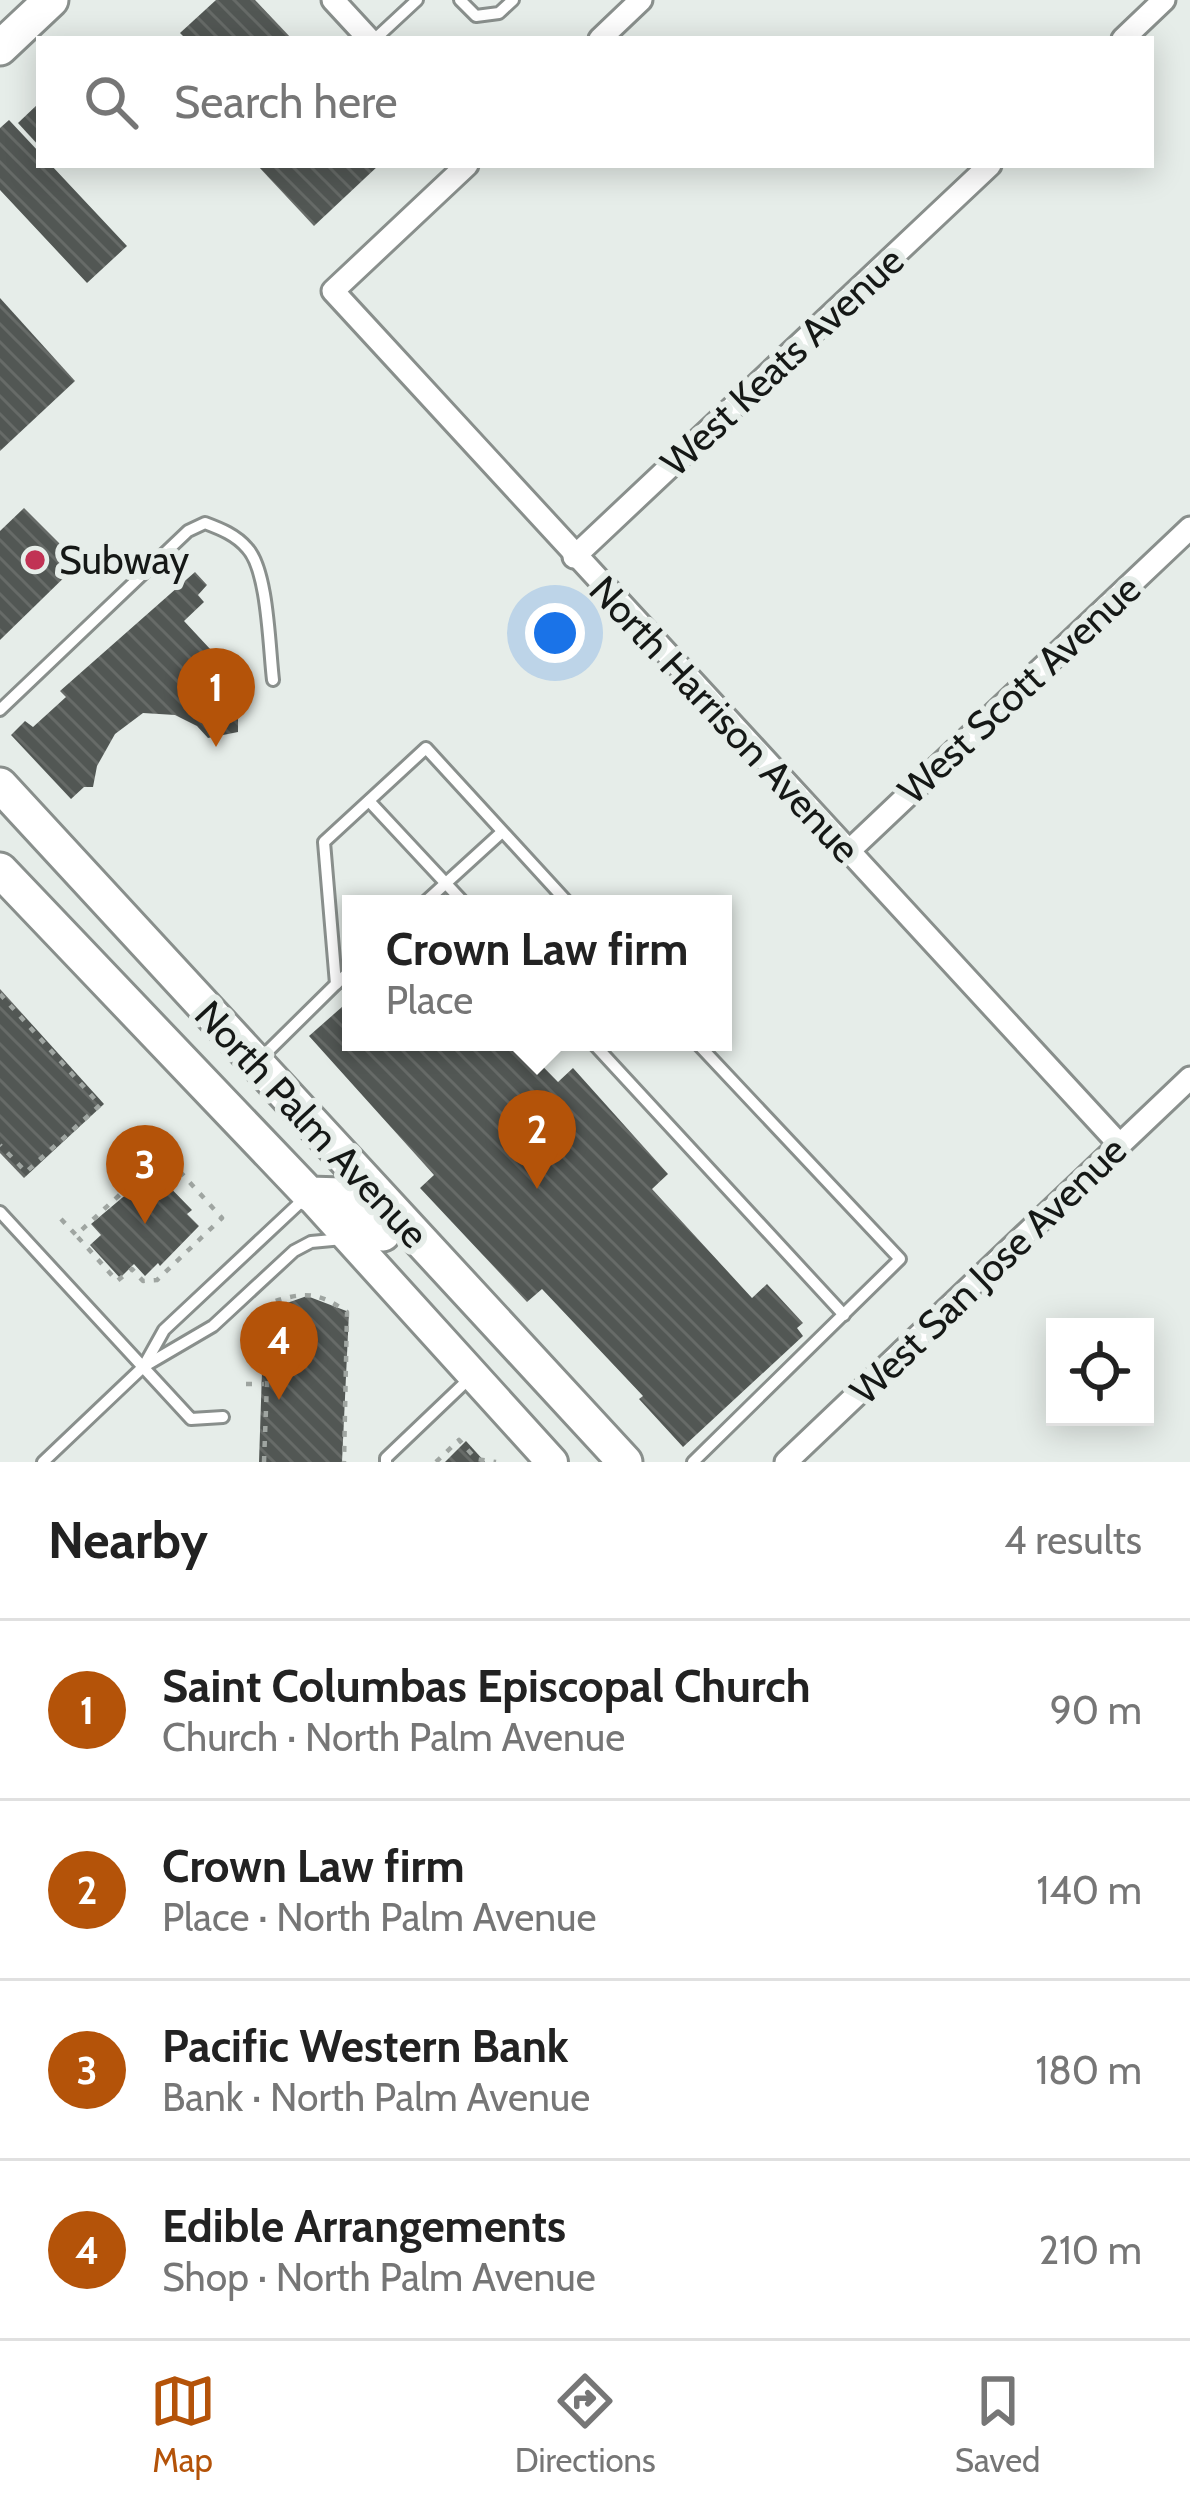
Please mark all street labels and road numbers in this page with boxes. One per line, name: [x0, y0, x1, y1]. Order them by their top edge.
street label: West Keats Avenue: [651, 236, 913, 486]
street label: West Scott Avenue: [888, 565, 1150, 813]
street label: North Harrison Avenue: [580, 566, 870, 872]
street label: North Palm Avenue: [185, 991, 439, 1257]
street label: West San Jose Avenue: [840, 1126, 1136, 1414]

